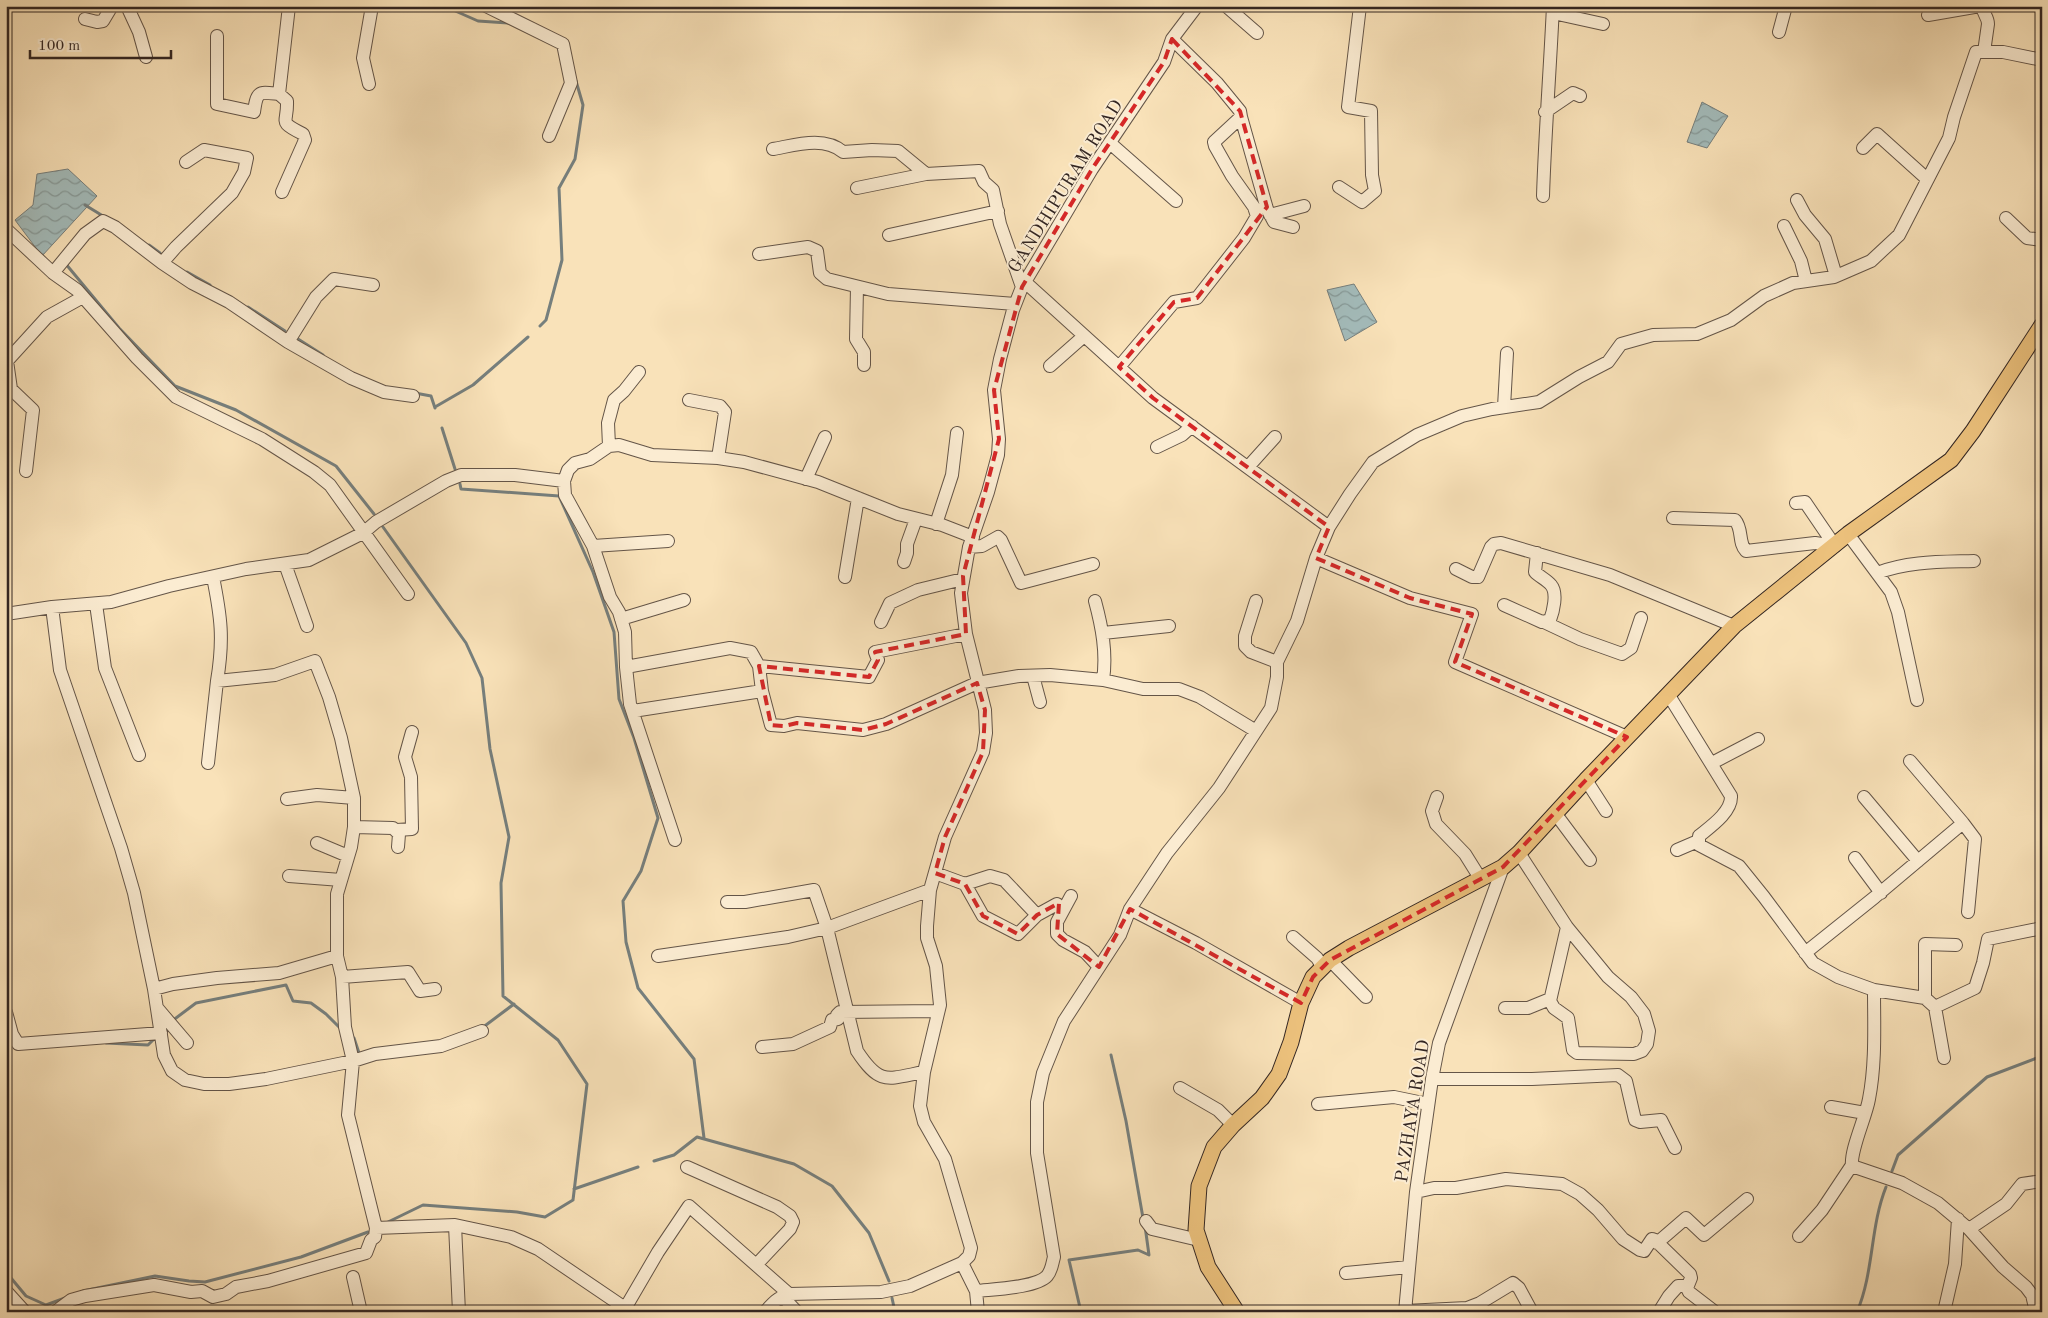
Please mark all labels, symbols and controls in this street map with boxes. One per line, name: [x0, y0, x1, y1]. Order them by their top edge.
scale bar: [30, 28, 171, 60]
text: 100 m: [38, 39, 80, 54]
street label: GANDHIPURAM ROAD: [1005, 97, 1127, 276]
street label: PAZHAYA ROAD: [1393, 1038, 1433, 1184]

